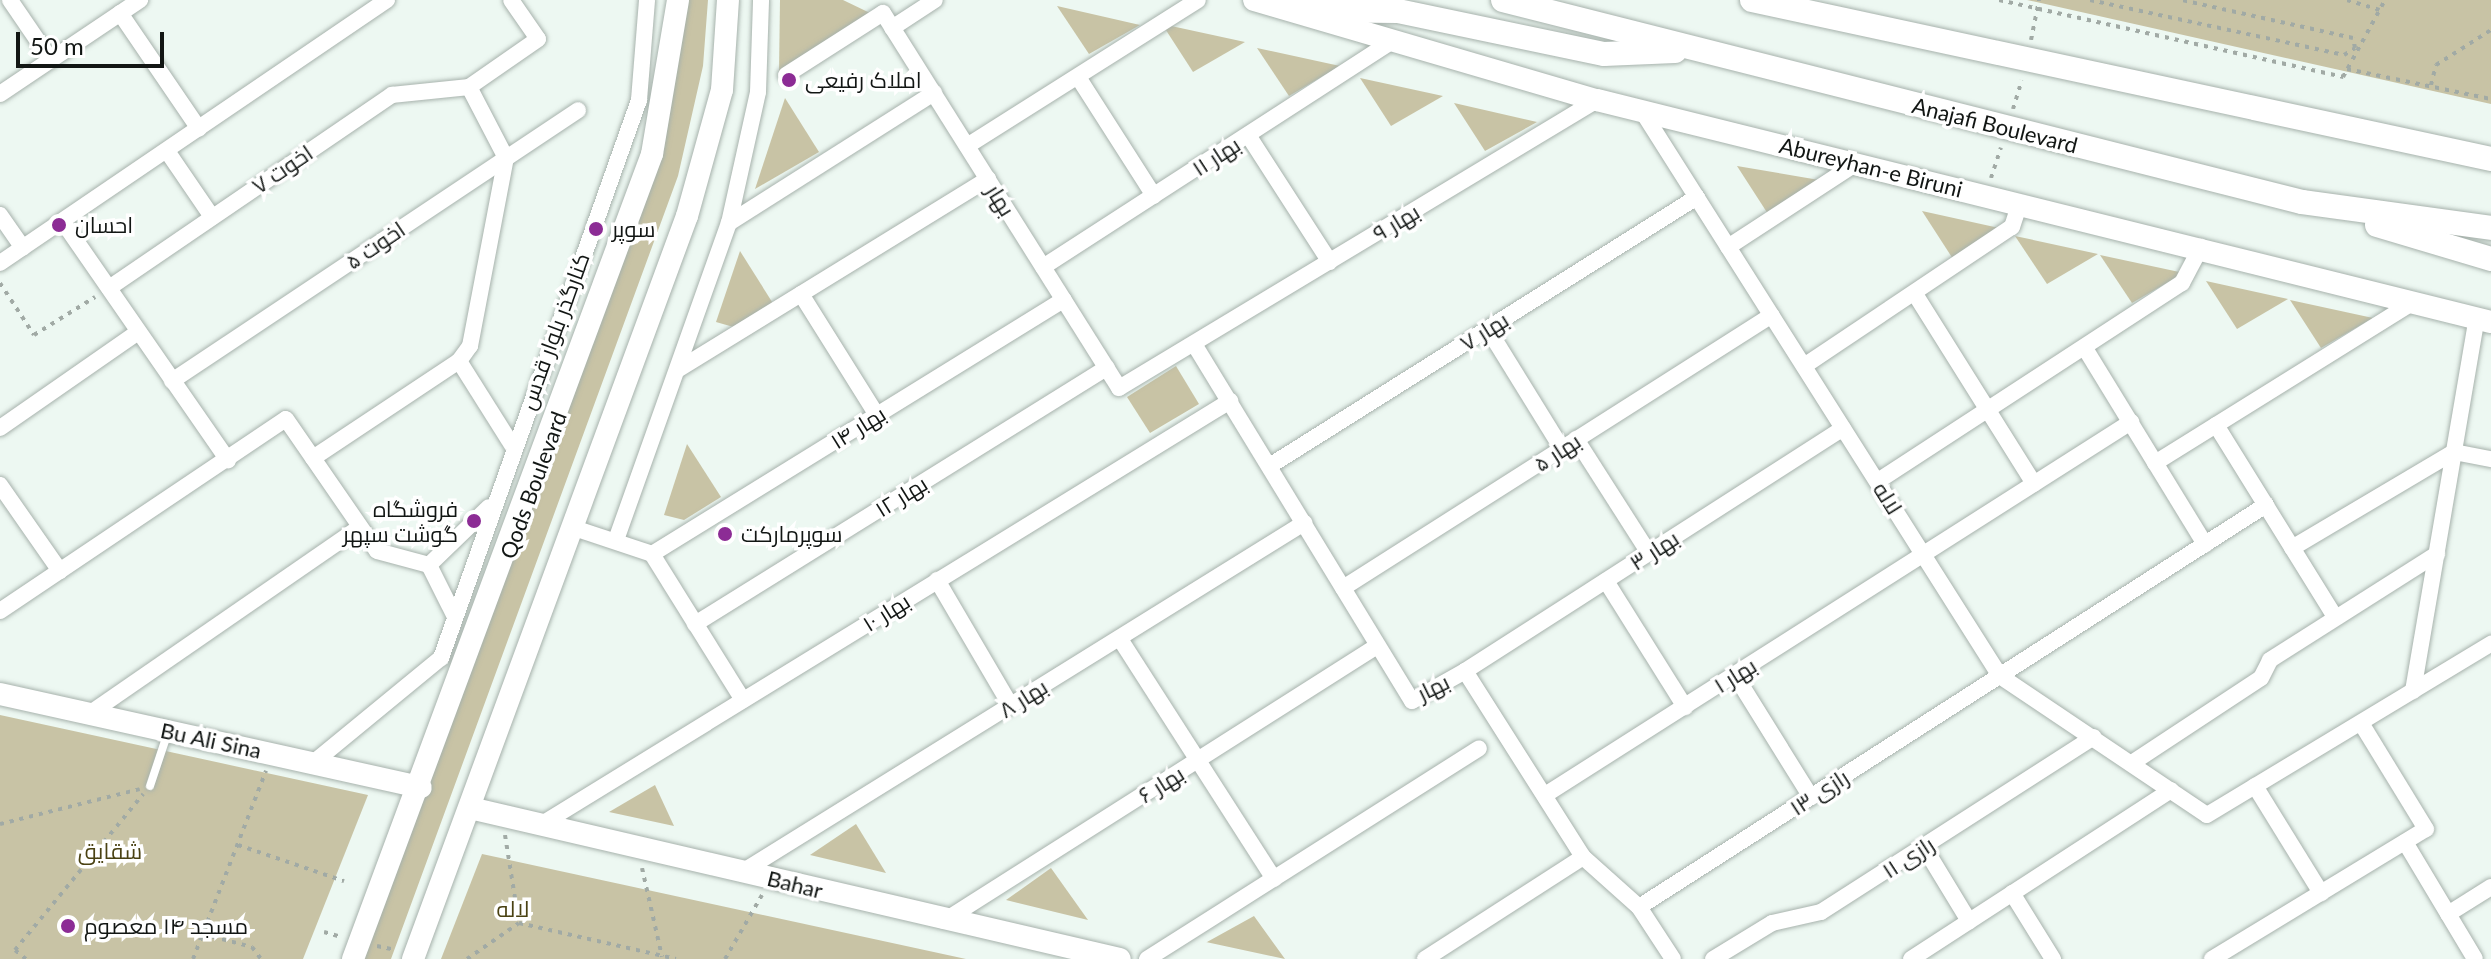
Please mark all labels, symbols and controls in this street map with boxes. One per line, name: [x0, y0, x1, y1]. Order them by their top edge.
scale bar: [20, 16, 168, 66]
text: 50 m: [30, 31, 84, 60]
place label: املاک رفیعی: [805, 67, 922, 93]
marker: املاک رفیعی: [780, 71, 798, 89]
street label: Anajafi Boulevard: [1910, 92, 2080, 158]
street label: بهار ۱۱: [1187, 131, 1245, 181]
street label: Abureyhan-e Biruni: [1777, 131, 1965, 203]
street label: اخوت ۷: [247, 139, 317, 199]
street label: بهار: [981, 179, 1021, 221]
street label: بهار ۹: [1368, 198, 1424, 246]
place label: احسان: [75, 212, 133, 238]
marker: احسان: [50, 216, 68, 234]
street label: اخوت ۵: [340, 216, 410, 274]
place label: سوپر: [612, 216, 655, 242]
marker: سوپر: [587, 220, 605, 238]
street label: کنارگذر بلوار قدس: [513, 249, 595, 413]
street label: بهار ۷: [1455, 306, 1513, 356]
street label: بهار ۱۴: [826, 400, 890, 454]
street label: Qods Boulevard: [494, 408, 572, 562]
street label: بهار ۵: [1529, 427, 1585, 477]
street label: بهار ۱۲: [870, 470, 932, 522]
street label: لاله: [1868, 477, 1908, 519]
place label: فروشگاه گوشت سپهر: [343, 495, 458, 546]
marker: فروشگاه گوشت سپهر: [465, 512, 483, 530]
place label: سوپرمارکت: [741, 521, 843, 547]
street label: بهار ۳: [1625, 524, 1683, 576]
marker: سوپرمارکت: [716, 525, 734, 543]
street label: بهار ۱۰: [858, 587, 914, 637]
street label: بهار ۱: [1709, 652, 1761, 698]
street label: بهار: [1413, 668, 1453, 706]
street label: بهار ۸: [994, 673, 1052, 723]
street label: Bu Ali Sina: [158, 716, 264, 764]
street label: بهار ۶: [1133, 760, 1189, 808]
street label: رازی ۱۳: [1785, 763, 1853, 821]
street label: رازی ۱۱: [1877, 831, 1939, 883]
park label: شقایق: [78, 838, 142, 864]
street label: Bahar: [765, 864, 825, 904]
park label: لاله: [497, 896, 529, 922]
place label: مسجد ۱۴ معصوم: [84, 913, 248, 939]
marker: مسجد ۱۴ معصوم: [59, 917, 77, 935]

